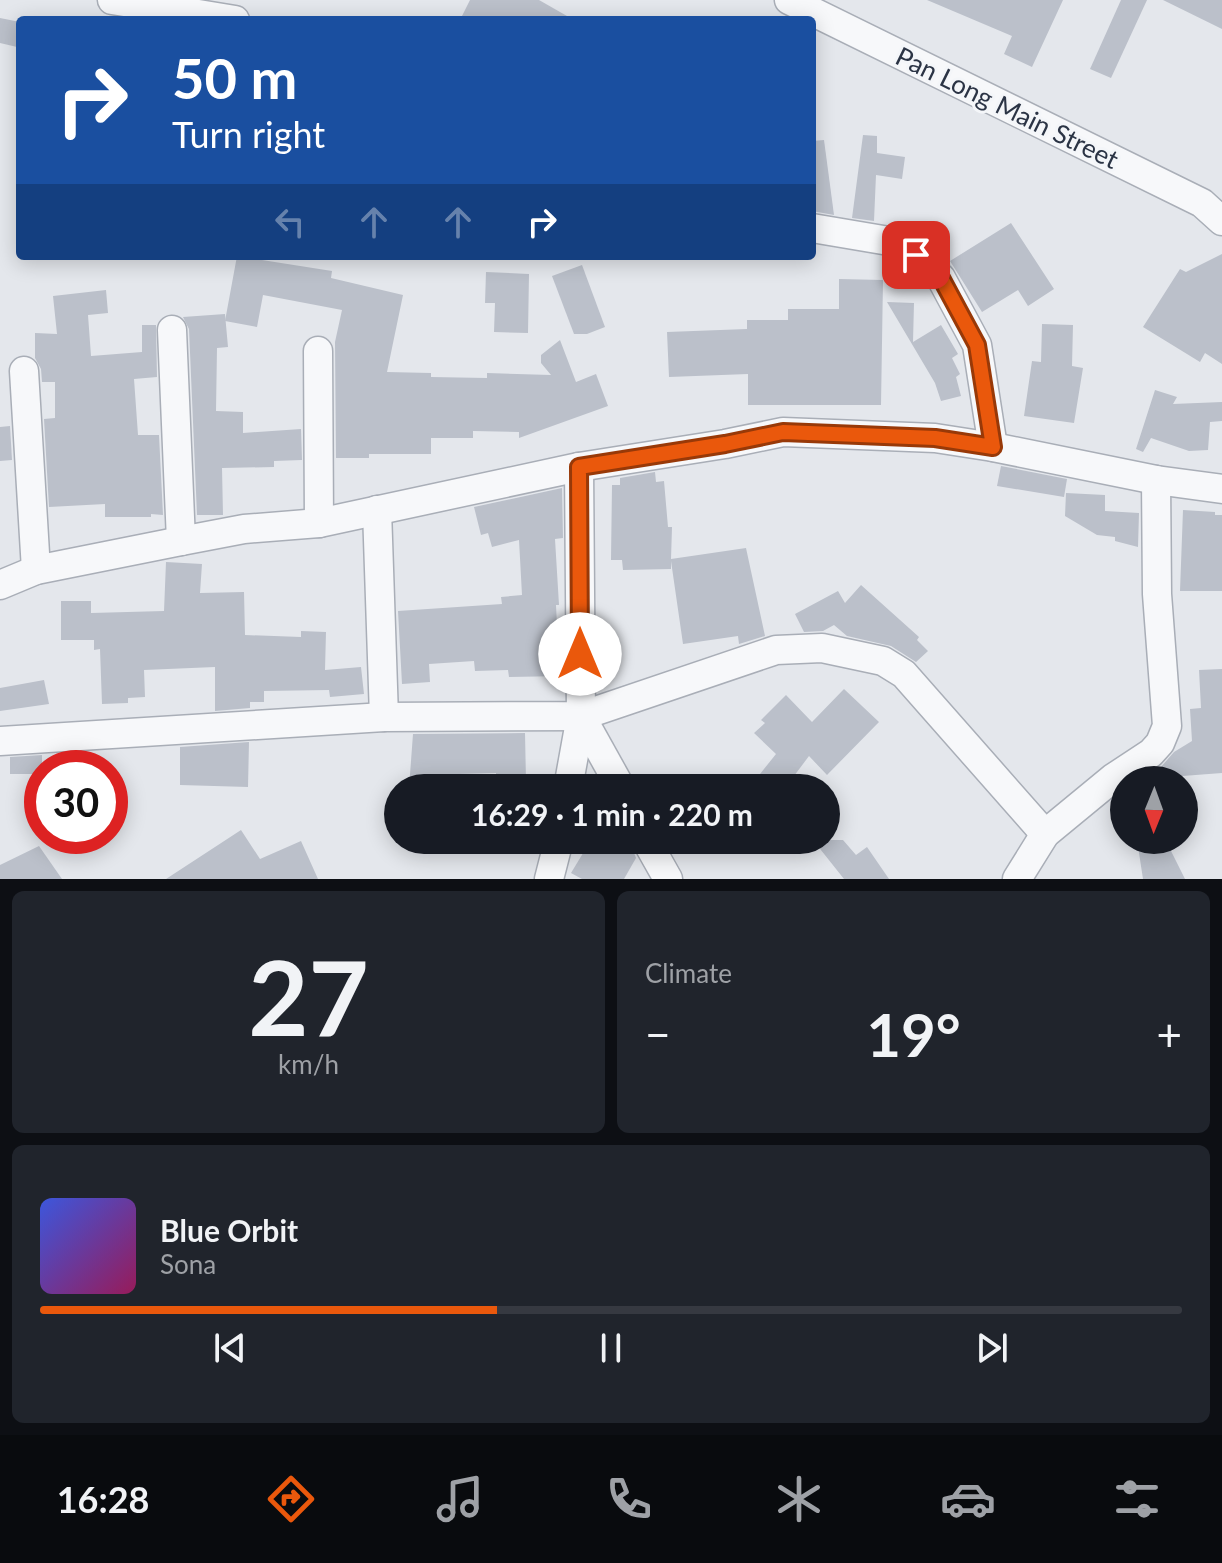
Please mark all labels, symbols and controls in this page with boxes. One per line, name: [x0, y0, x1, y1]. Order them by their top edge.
street label: Pan Long Main Street: [891, 39, 1125, 175]
text: 50 m: [172, 44, 297, 111]
icon: right: [40, 48, 144, 152]
text: Turn right: [172, 112, 325, 156]
icon: left: [268, 200, 312, 244]
icon: ahead: [352, 200, 396, 244]
icon: ahead: [436, 200, 480, 244]
icon: right: [520, 200, 564, 244]
pin: [882, 221, 950, 289]
icon: arrive: [894, 233, 938, 277]
position arrow: [538, 612, 622, 696]
speed limit sign: 30: [24, 750, 128, 854]
north arrow: [1110, 766, 1198, 854]
map controls: [1110, 766, 1198, 854]
text: 16:29 · 1 min · 220 m: [471, 796, 753, 832]
text: 27: [248, 933, 369, 1058]
text: Climate: [645, 957, 732, 989]
text: 19°: [866, 998, 961, 1070]
text: −: [645, 1008, 671, 1060]
text: +: [1156, 1008, 1182, 1060]
text: km/h: [278, 1048, 339, 1080]
text: Blue Orbit: [160, 1212, 298, 1248]
text: Sona: [160, 1248, 216, 1280]
icon: previous: [208, 1326, 252, 1370]
icon: pause: [589, 1326, 633, 1370]
icon: next: [970, 1326, 1014, 1370]
icon: directions: [263, 1471, 319, 1527]
icon: music: [432, 1471, 488, 1527]
icon: phone: [601, 1471, 657, 1527]
icon: climate: [771, 1471, 827, 1527]
icon: car: [940, 1471, 996, 1527]
icon: filters: [1109, 1471, 1165, 1527]
text: 16:28: [57, 1477, 149, 1521]

